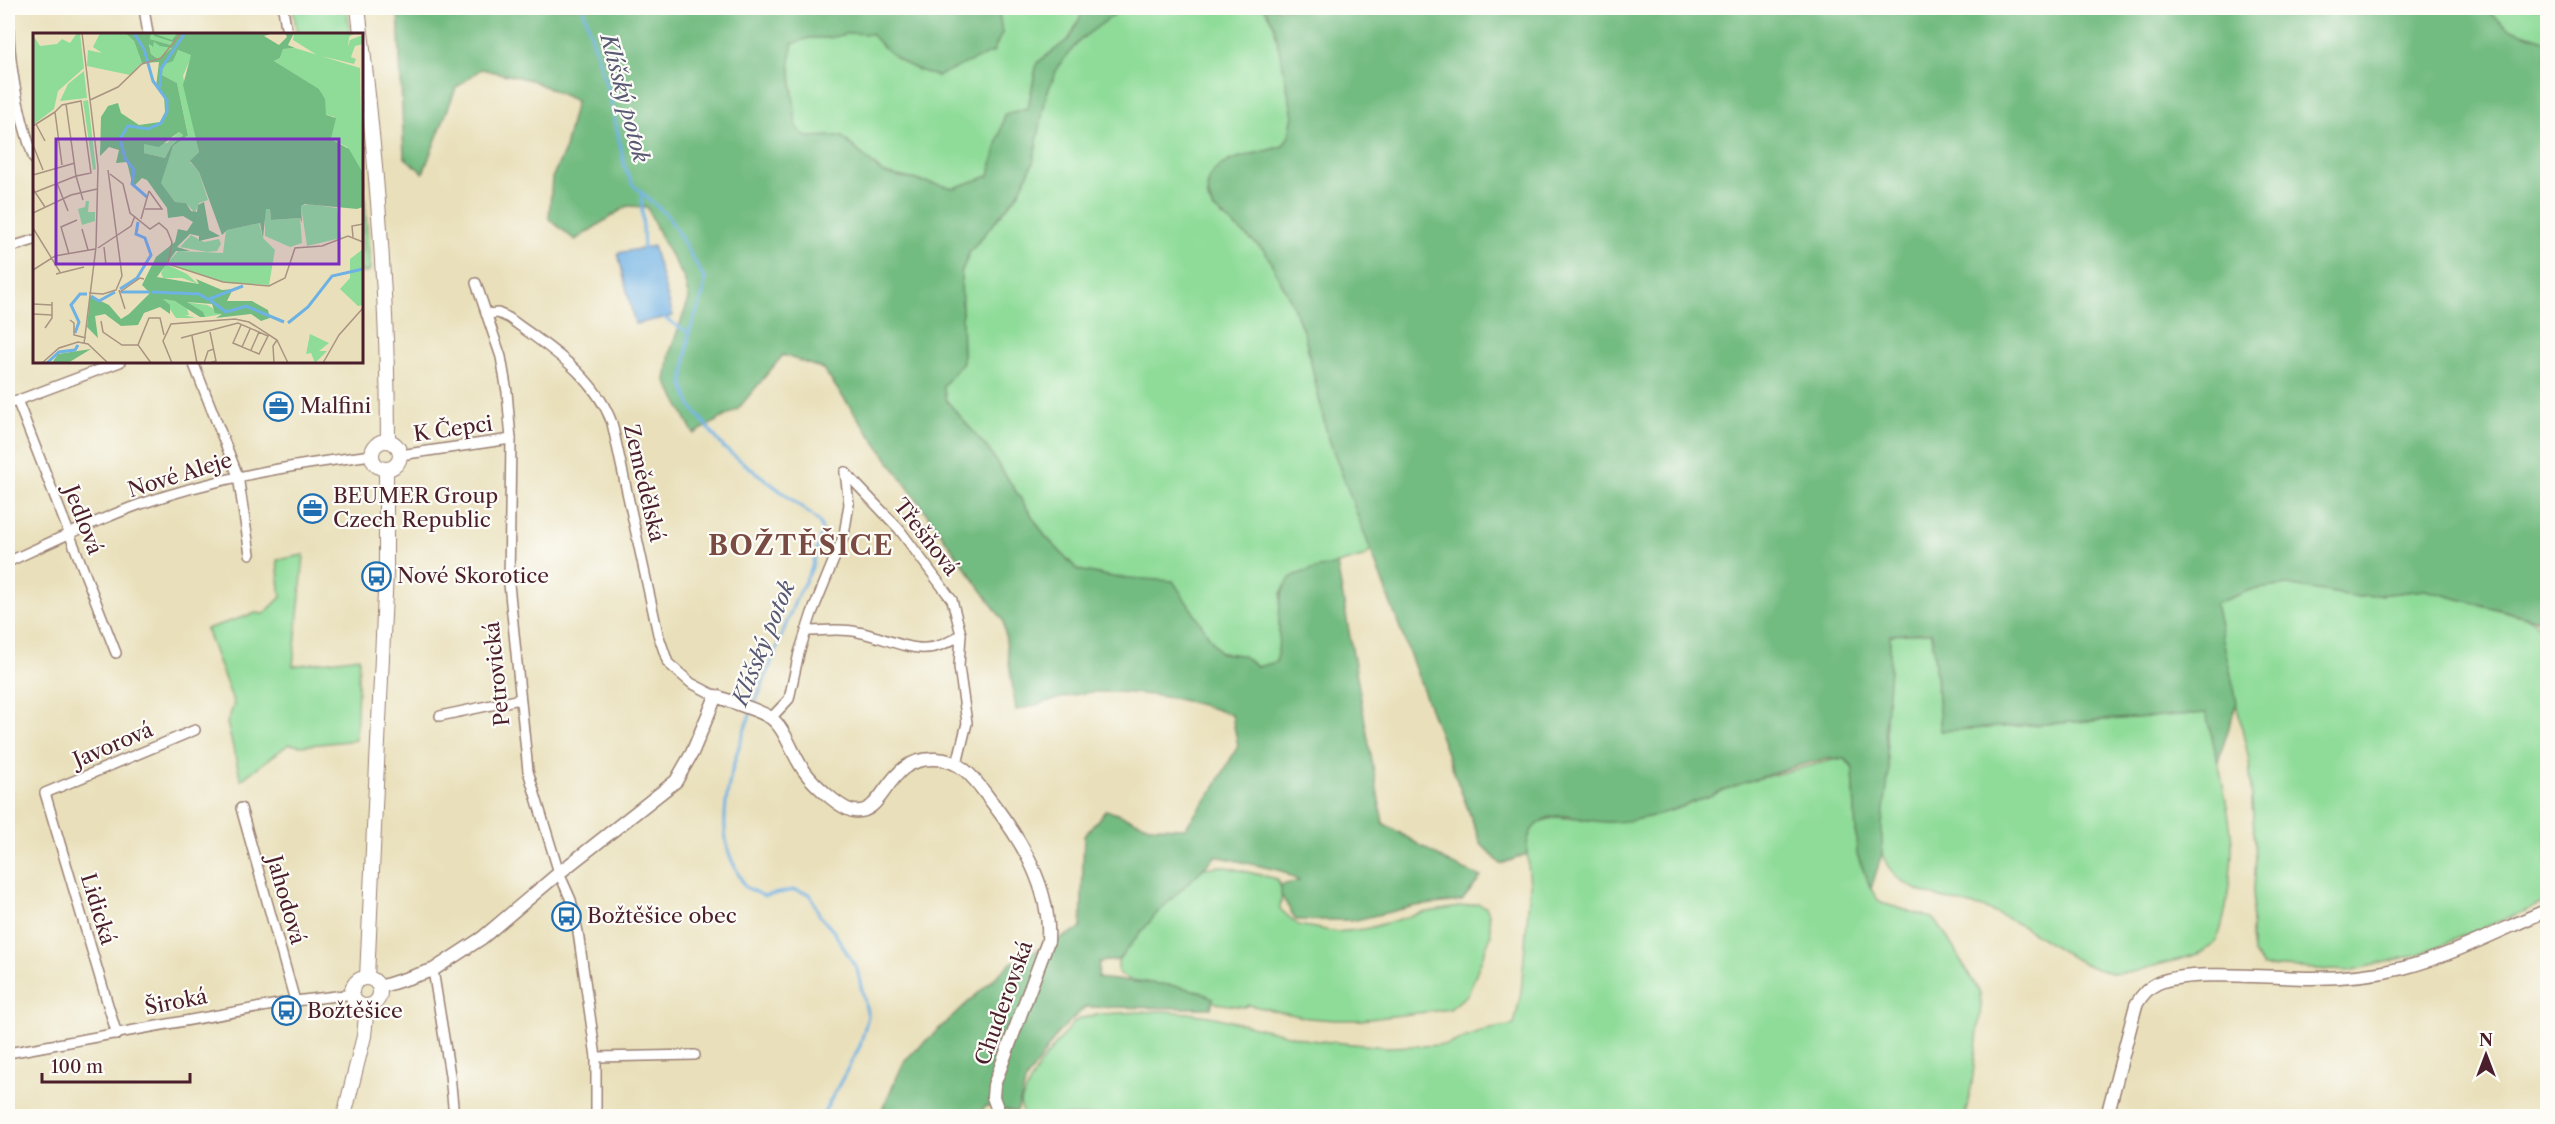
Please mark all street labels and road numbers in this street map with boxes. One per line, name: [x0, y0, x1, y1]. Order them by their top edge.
street label: K Čepci: [412, 411, 494, 446]
street label: Zemědělská: [619, 422, 670, 545]
street label: Nové Aleje: [125, 447, 235, 502]
street label: Jedlová: [58, 479, 108, 559]
street label: Třešňová: [889, 493, 965, 581]
street label: Petrovická: [478, 620, 514, 728]
street label: Javorová: [66, 716, 157, 774]
street label: Jahodová: [261, 850, 311, 948]
street label: Lidická: [76, 870, 121, 948]
street label: Chuderovská: [969, 936, 1038, 1068]
street label: Široká: [142, 983, 210, 1020]

